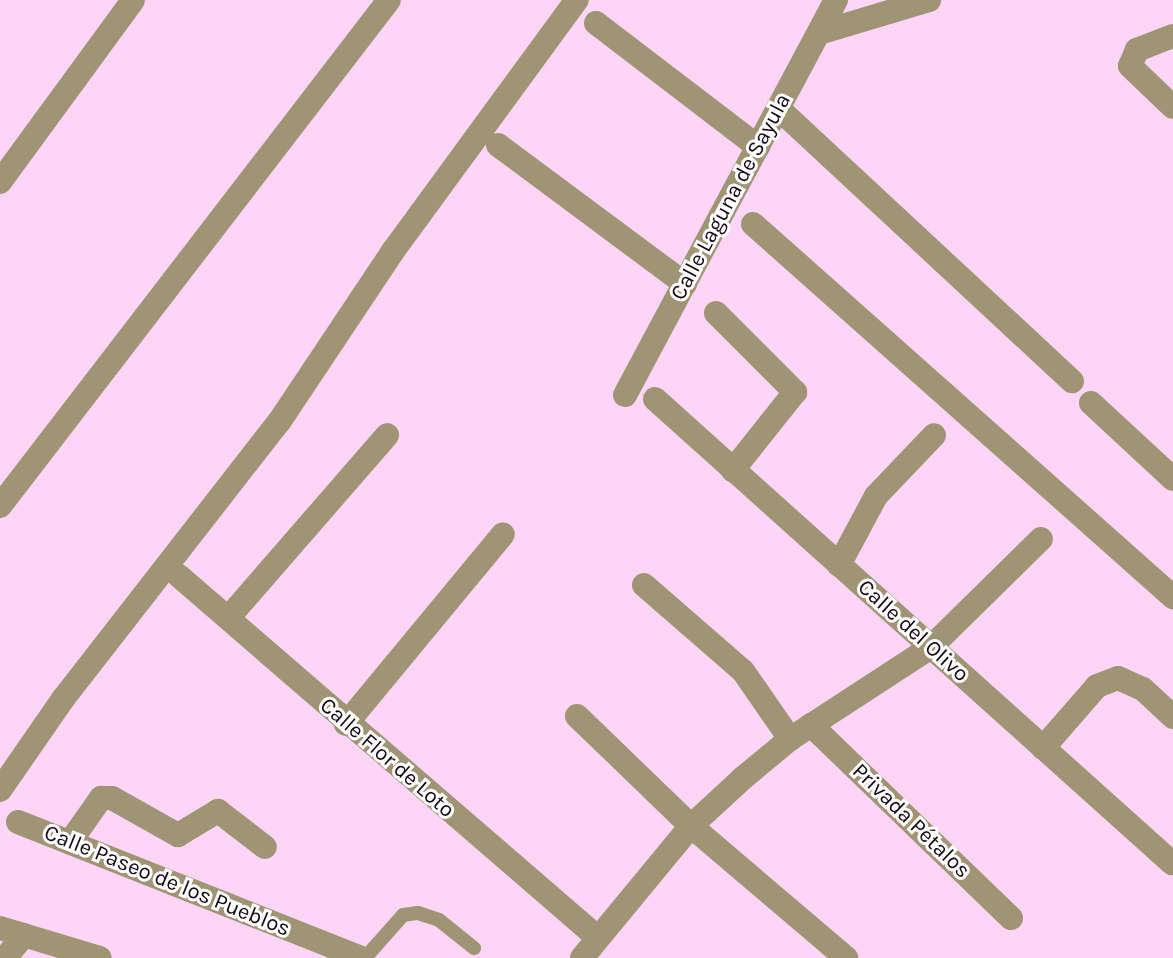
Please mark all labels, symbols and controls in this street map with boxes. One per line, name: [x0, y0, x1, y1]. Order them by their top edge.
street label: Calle Laguna de Sayula: [665, 89, 797, 305]
street label: Calle del Olivo: [852, 574, 974, 688]
street label: Calle Flor de Loto: [314, 692, 460, 824]
street label: Privada Pétalos: [847, 758, 975, 884]
street label: Calle Paseo de los Pueblos: [40, 820, 294, 942]

